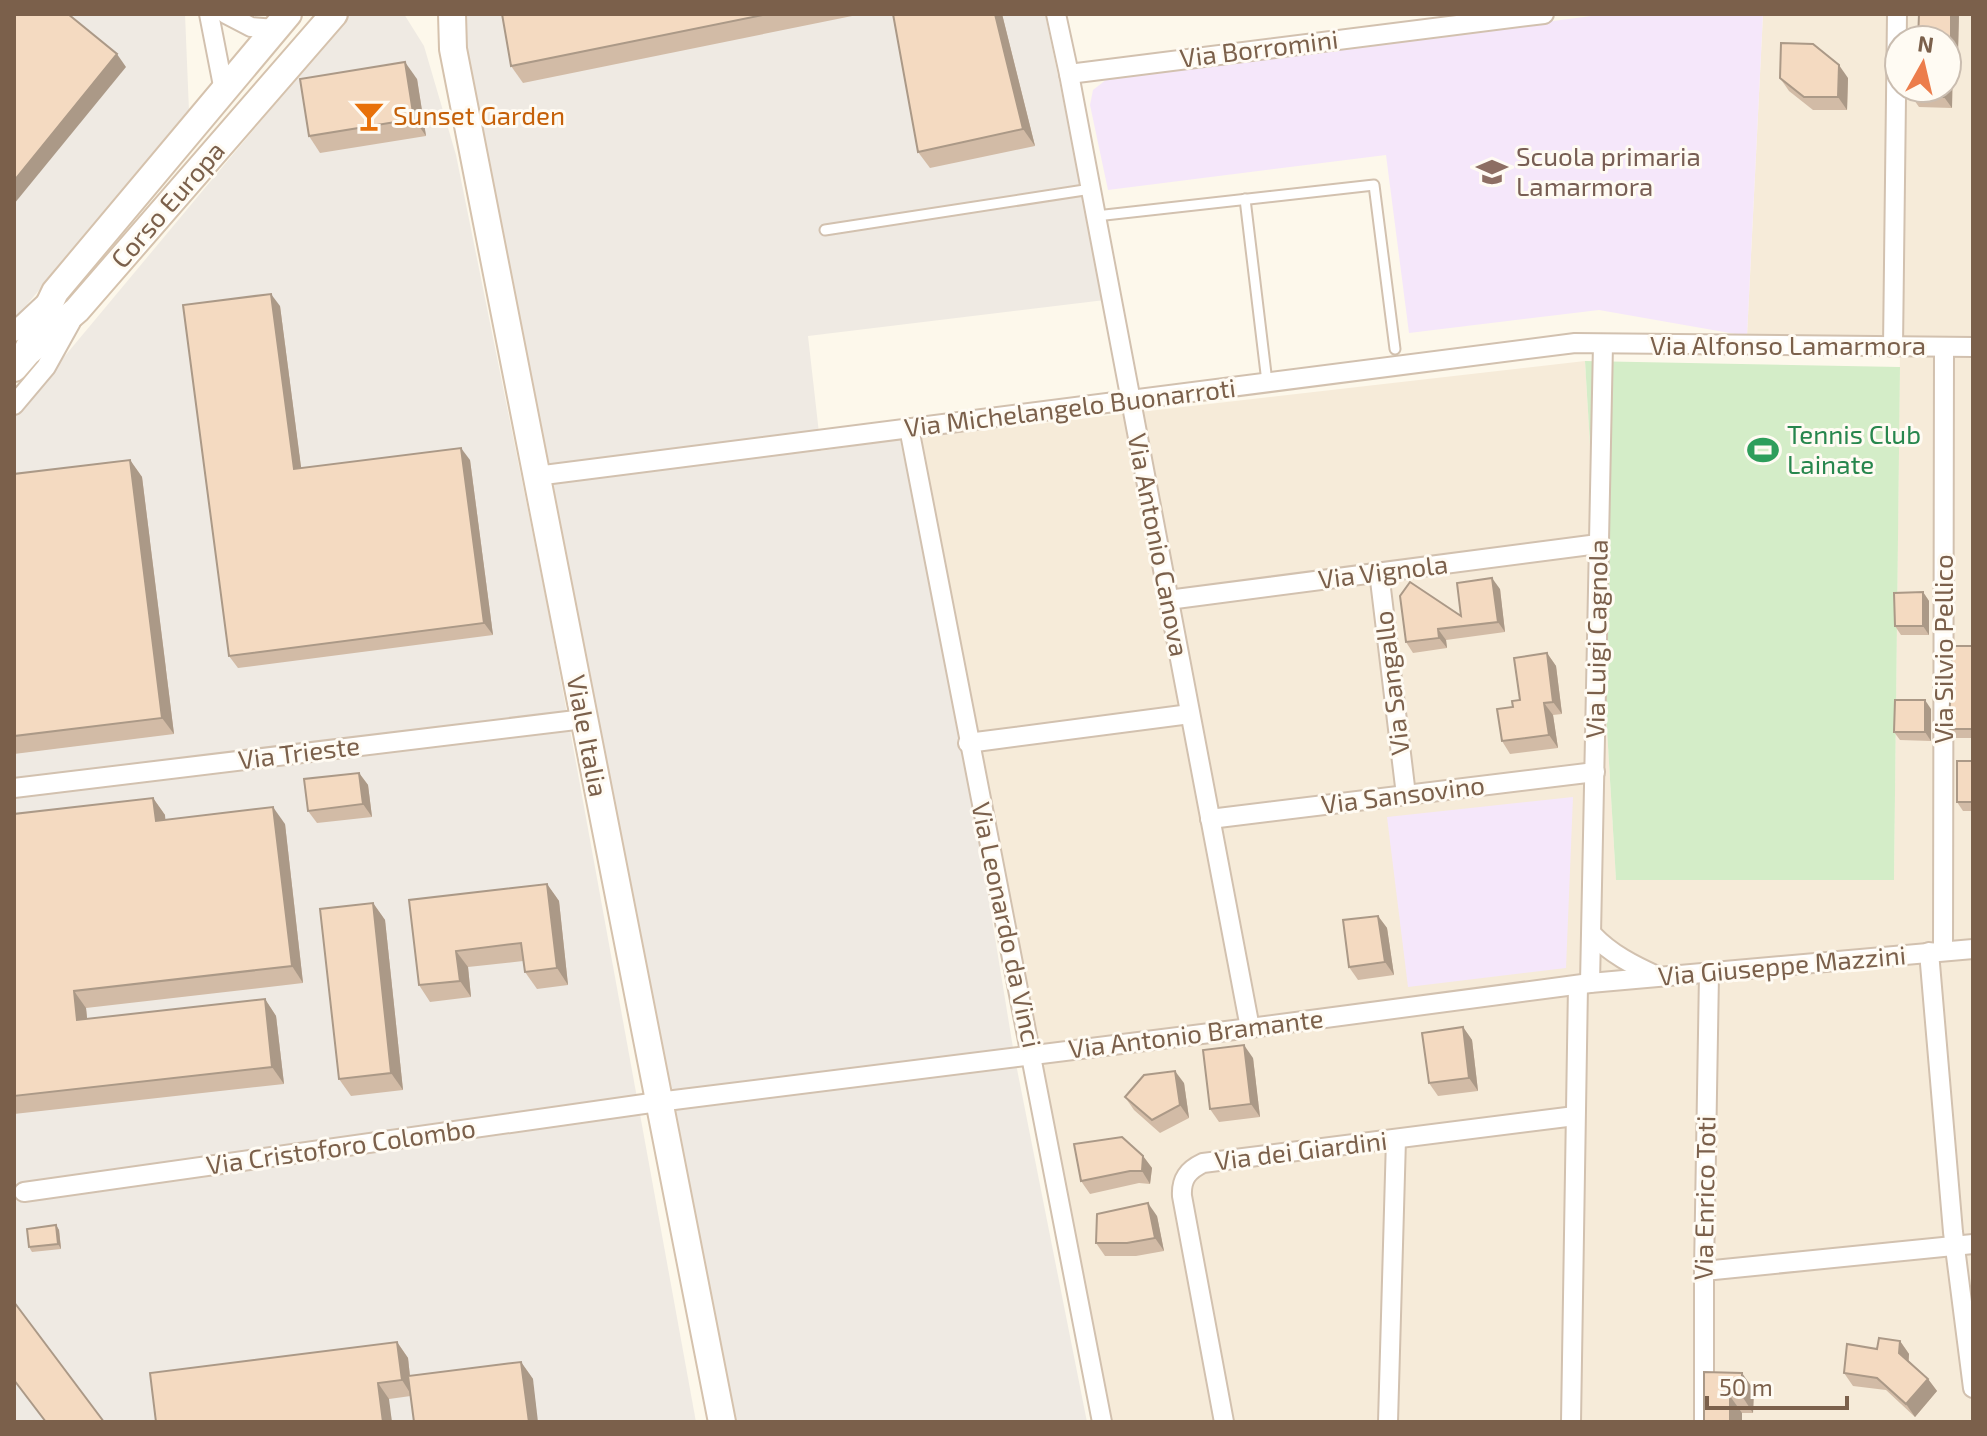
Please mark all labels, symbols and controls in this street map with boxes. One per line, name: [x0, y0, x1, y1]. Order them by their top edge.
street label: Via Borromini: [1178, 22, 1340, 73]
north arrow: [1883, 24, 1963, 104]
text: N: [1916, 29, 1936, 57]
bar icon: Sunset Garden: [352, 99, 386, 133]
place label: Sunset Garden: [393, 99, 565, 130]
street label: Corso Europa: [104, 134, 230, 274]
place label: Scuola primaria Lamarmora: [1516, 140, 1701, 201]
school or university icon: Scuola primaria Lamarmora: [1475, 155, 1509, 189]
street label: Via Alfonso Lamarmora: [1650, 329, 1926, 360]
street label: Via Michelangelo Buonarroti: [902, 371, 1237, 442]
place label: Tennis Club Lainate: [1787, 418, 1921, 479]
street label: Via Antonio Canova: [1123, 431, 1196, 659]
sports icon: Tennis Club Lainate: [1746, 433, 1780, 467]
street label: Via Luigi Cagnola: [1578, 539, 1613, 739]
street label: Via Vignola: [1316, 547, 1449, 594]
street label: Via Silvio Pellico: [1927, 554, 1958, 744]
street label: Via Sangallo: [1366, 609, 1415, 757]
street label: Viale Italia: [561, 672, 615, 799]
street label: Via Trieste: [236, 729, 361, 774]
street label: Via Sansovino: [1319, 768, 1486, 819]
street label: Via Leonardo da Vinci: [966, 799, 1049, 1050]
street label: Via Giuseppe Mazzini: [1657, 938, 1907, 991]
street label: Via Antonio Bramante: [1067, 1001, 1325, 1064]
street label: Via Cristoforo Colombo: [204, 1111, 477, 1180]
street label: Via Enrico Toti: [1687, 1115, 1720, 1281]
street label: Via dei Giardini: [1213, 1124, 1389, 1175]
scale bar: [1707, 1360, 1847, 1410]
text: 50 m: [1719, 1372, 1773, 1401]

